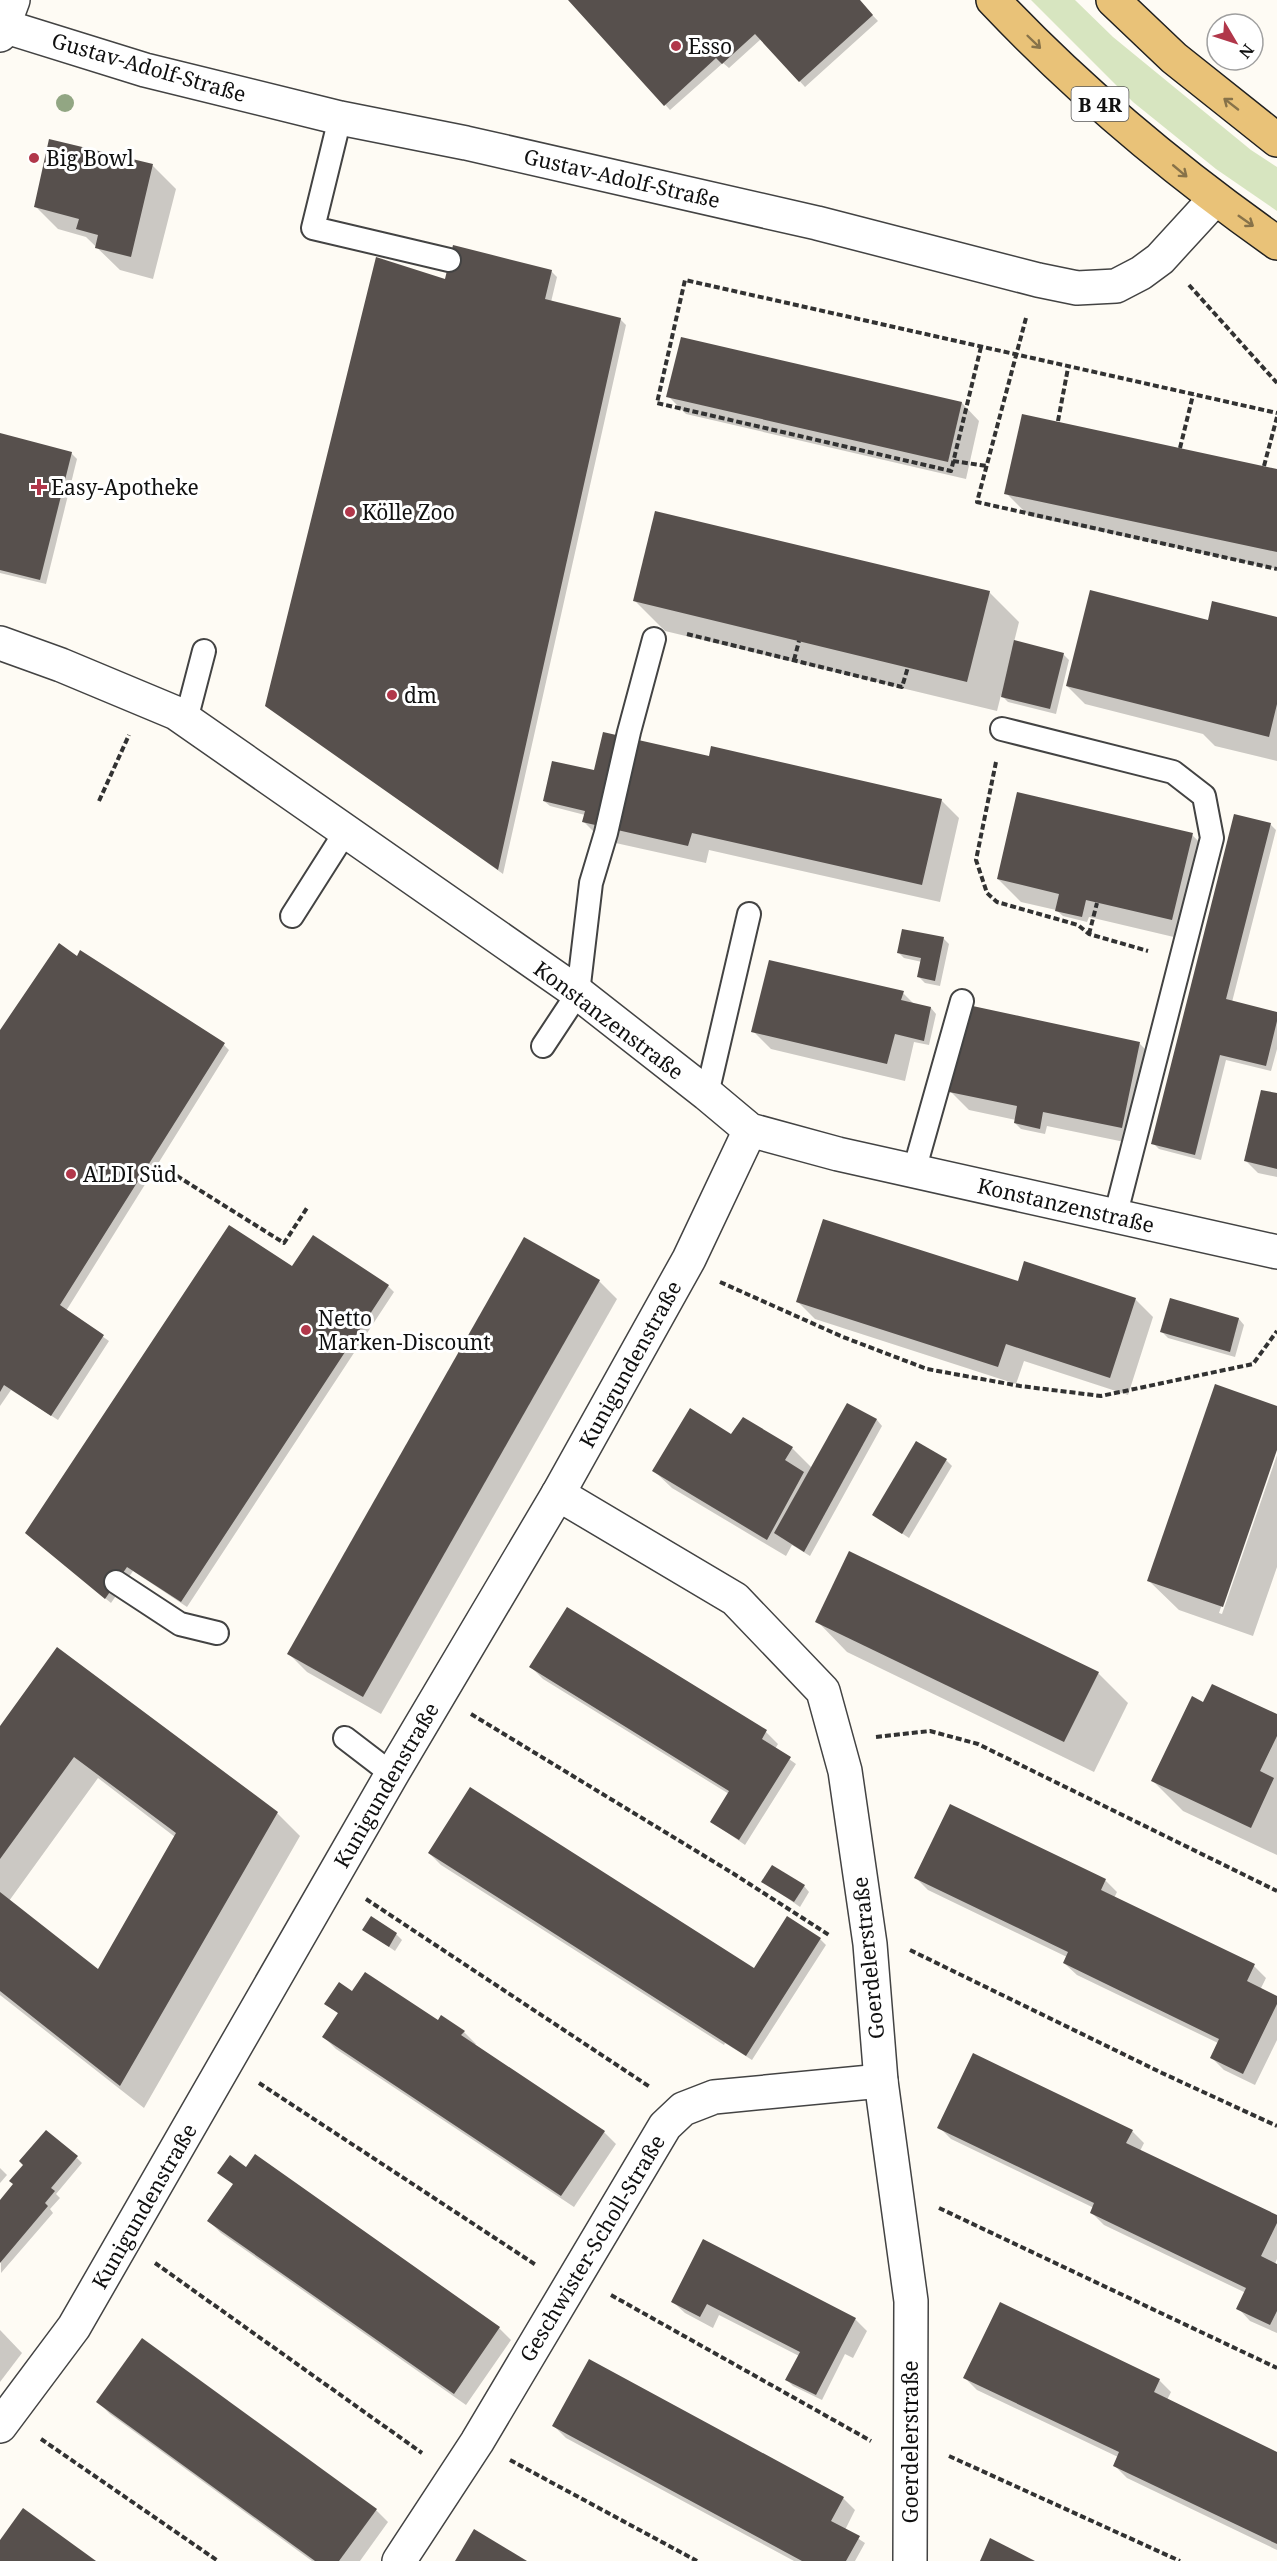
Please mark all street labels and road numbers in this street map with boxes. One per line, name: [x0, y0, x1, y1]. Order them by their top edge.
street label: Gustav-Adolf-Straße: [49, 26, 249, 108]
road number: B 4R: [1072, 87, 1128, 121]
street label: Gustav-Adolf-Straße: [521, 142, 723, 214]
street label: Konstanzenstraße: [528, 954, 690, 1086]
street label: Konstanzenstraße: [975, 1171, 1157, 1239]
street label: Kunigundenstraße: [572, 1276, 688, 1452]
street label: Kunigundenstraße: [327, 1697, 445, 1873]
street label: Goerdelerstraße: [846, 1875, 890, 2041]
street label: Kunigundenstraße: [85, 2118, 203, 2294]
street label: Geschwister-Scholl-Straße: [513, 2129, 671, 2367]
street label: Goerdelerstraße: [896, 2361, 924, 2523]

